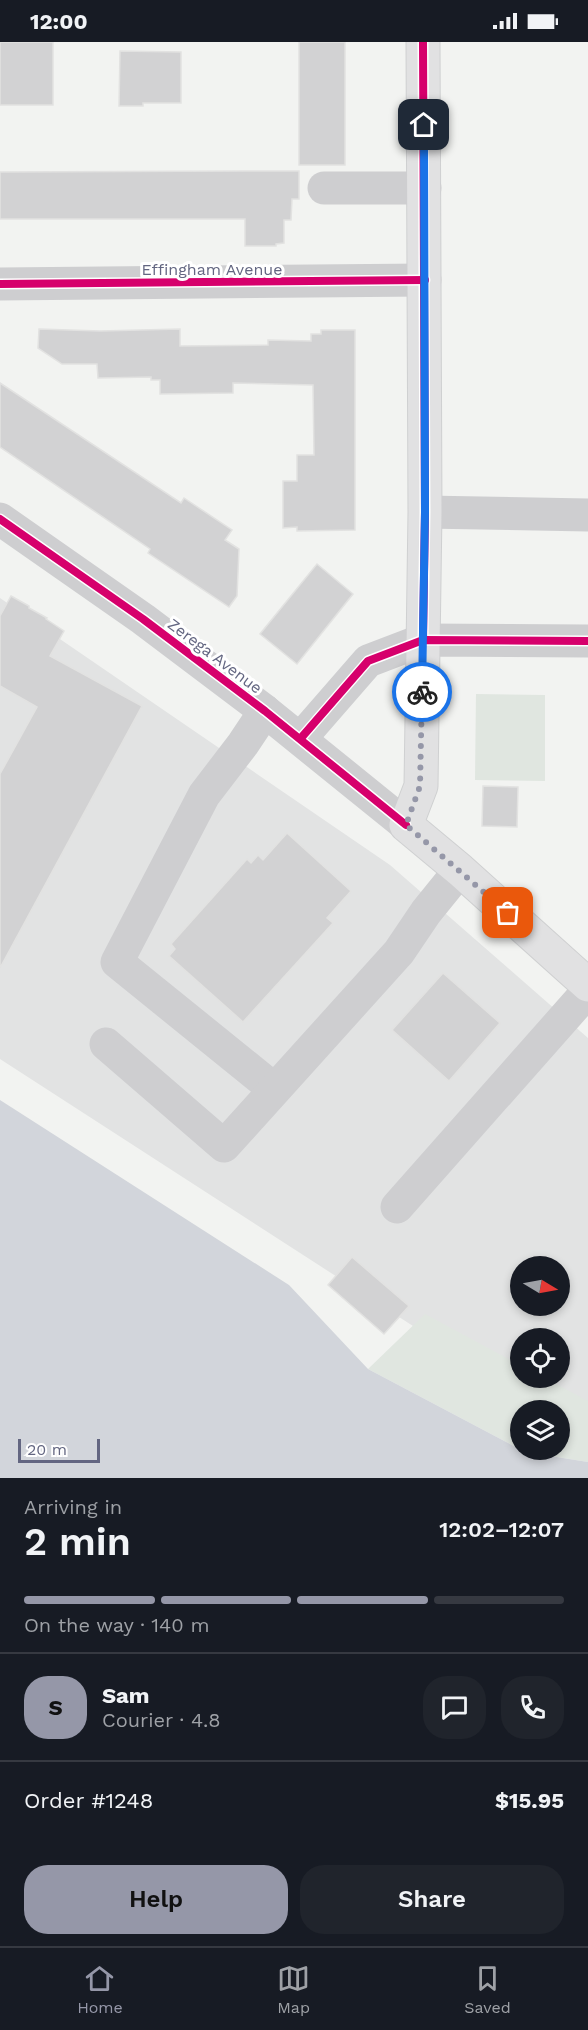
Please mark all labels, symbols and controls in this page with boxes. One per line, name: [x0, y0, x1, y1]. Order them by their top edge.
text: 12:00: [30, 9, 88, 34]
pin: [398, 99, 449, 150]
icon: home: [407, 108, 440, 141]
street label: Effingham Avenue: [142, 260, 282, 279]
street label: Zerega Avenue: [164, 614, 266, 698]
courier: [392, 662, 452, 722]
icon: bike: [406, 676, 439, 709]
pin: [482, 887, 533, 938]
icon: bag: [491, 896, 524, 929]
north arrow: [510, 1256, 570, 1316]
map controls: [510, 1256, 570, 1460]
button: locate: [510, 1328, 570, 1388]
button: layers: [510, 1400, 570, 1460]
scale bar: [18, 1436, 100, 1464]
text: 20 m: [27, 1440, 67, 1459]
text: Arriving in: [24, 1495, 122, 1519]
text: 12:02–12:07: [439, 1517, 564, 1542]
text: 2 min: [24, 1519, 131, 1564]
text: On the way · 140 m: [24, 1613, 210, 1637]
button: chat: [423, 1676, 486, 1739]
button: phone: [501, 1676, 564, 1739]
text: Sam: [102, 1683, 150, 1708]
text: S: [48, 1695, 63, 1720]
text: Courier · 4.8: [102, 1708, 221, 1732]
text: Order #1248: [24, 1788, 153, 1813]
text: $15.95: [495, 1788, 564, 1813]
button: Help: [24, 1865, 288, 1934]
button: Share: [300, 1865, 564, 1934]
tab: Home: [77, 1962, 123, 2017]
tab: Map: [277, 1962, 310, 2017]
tab: Saved: [464, 1962, 511, 2017]

